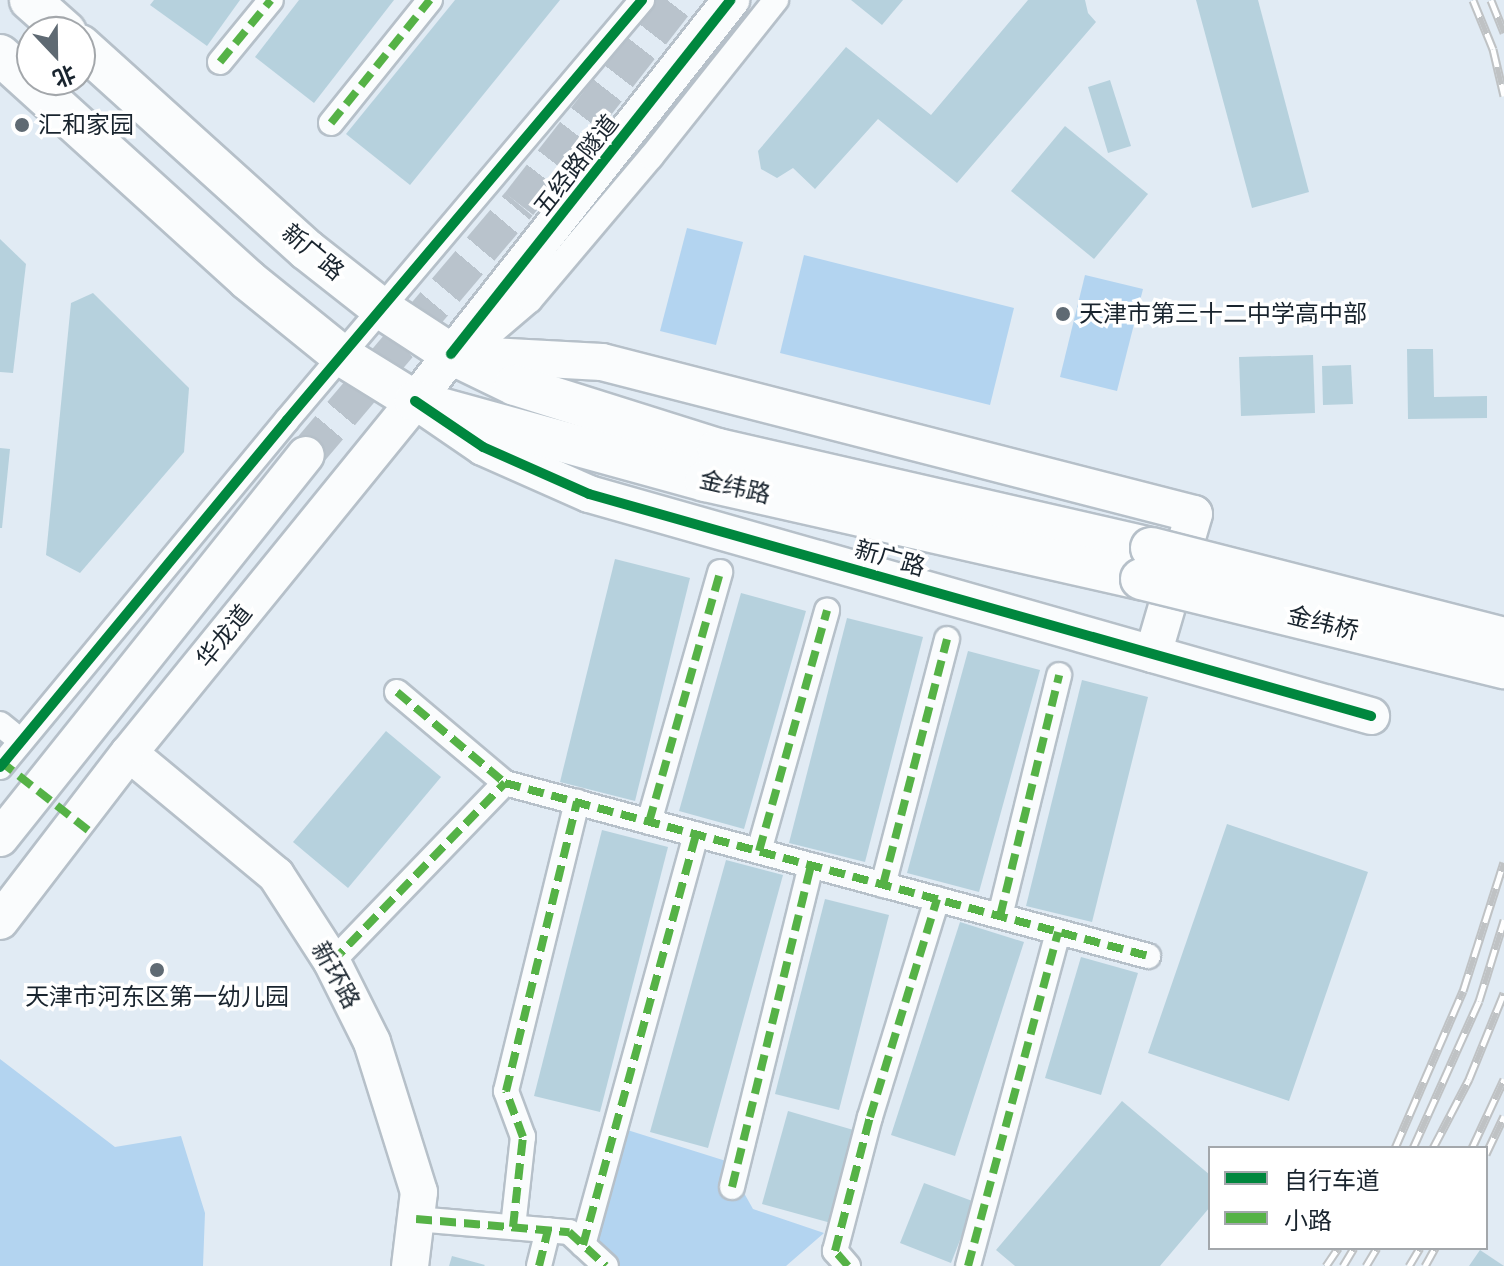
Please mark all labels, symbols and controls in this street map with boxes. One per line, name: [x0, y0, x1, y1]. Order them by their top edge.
north arrow: [16, 16, 96, 96]
text: 北: [49, 59, 80, 93]
street label: 五经路隧道: [528, 109, 624, 221]
place label: 汇和家园: [38, 111, 134, 139]
marker: 汇和家园: [13, 116, 31, 134]
street label: 新广路: [276, 218, 350, 286]
place label: 天津市第三十二中学高中部: [1079, 300, 1367, 328]
marker: 天津市第三十二中学高中部: [1054, 305, 1072, 323]
street label: 金纬路: [697, 465, 773, 509]
street label: 新广路: [851, 534, 929, 582]
street label: 华龙道: [190, 599, 258, 673]
street label: 金纬桥: [1285, 600, 1361, 646]
street label: 新环路: [306, 937, 366, 1013]
marker: 天津市河东区第一幼儿园: [148, 961, 166, 979]
place label: 天津市河东区第一幼儿园: [25, 983, 289, 1011]
legend: [1208, 1146, 1488, 1250]
text: 自行车道: [1284, 1165, 1380, 1196]
text: 小路: [1284, 1205, 1332, 1236]

